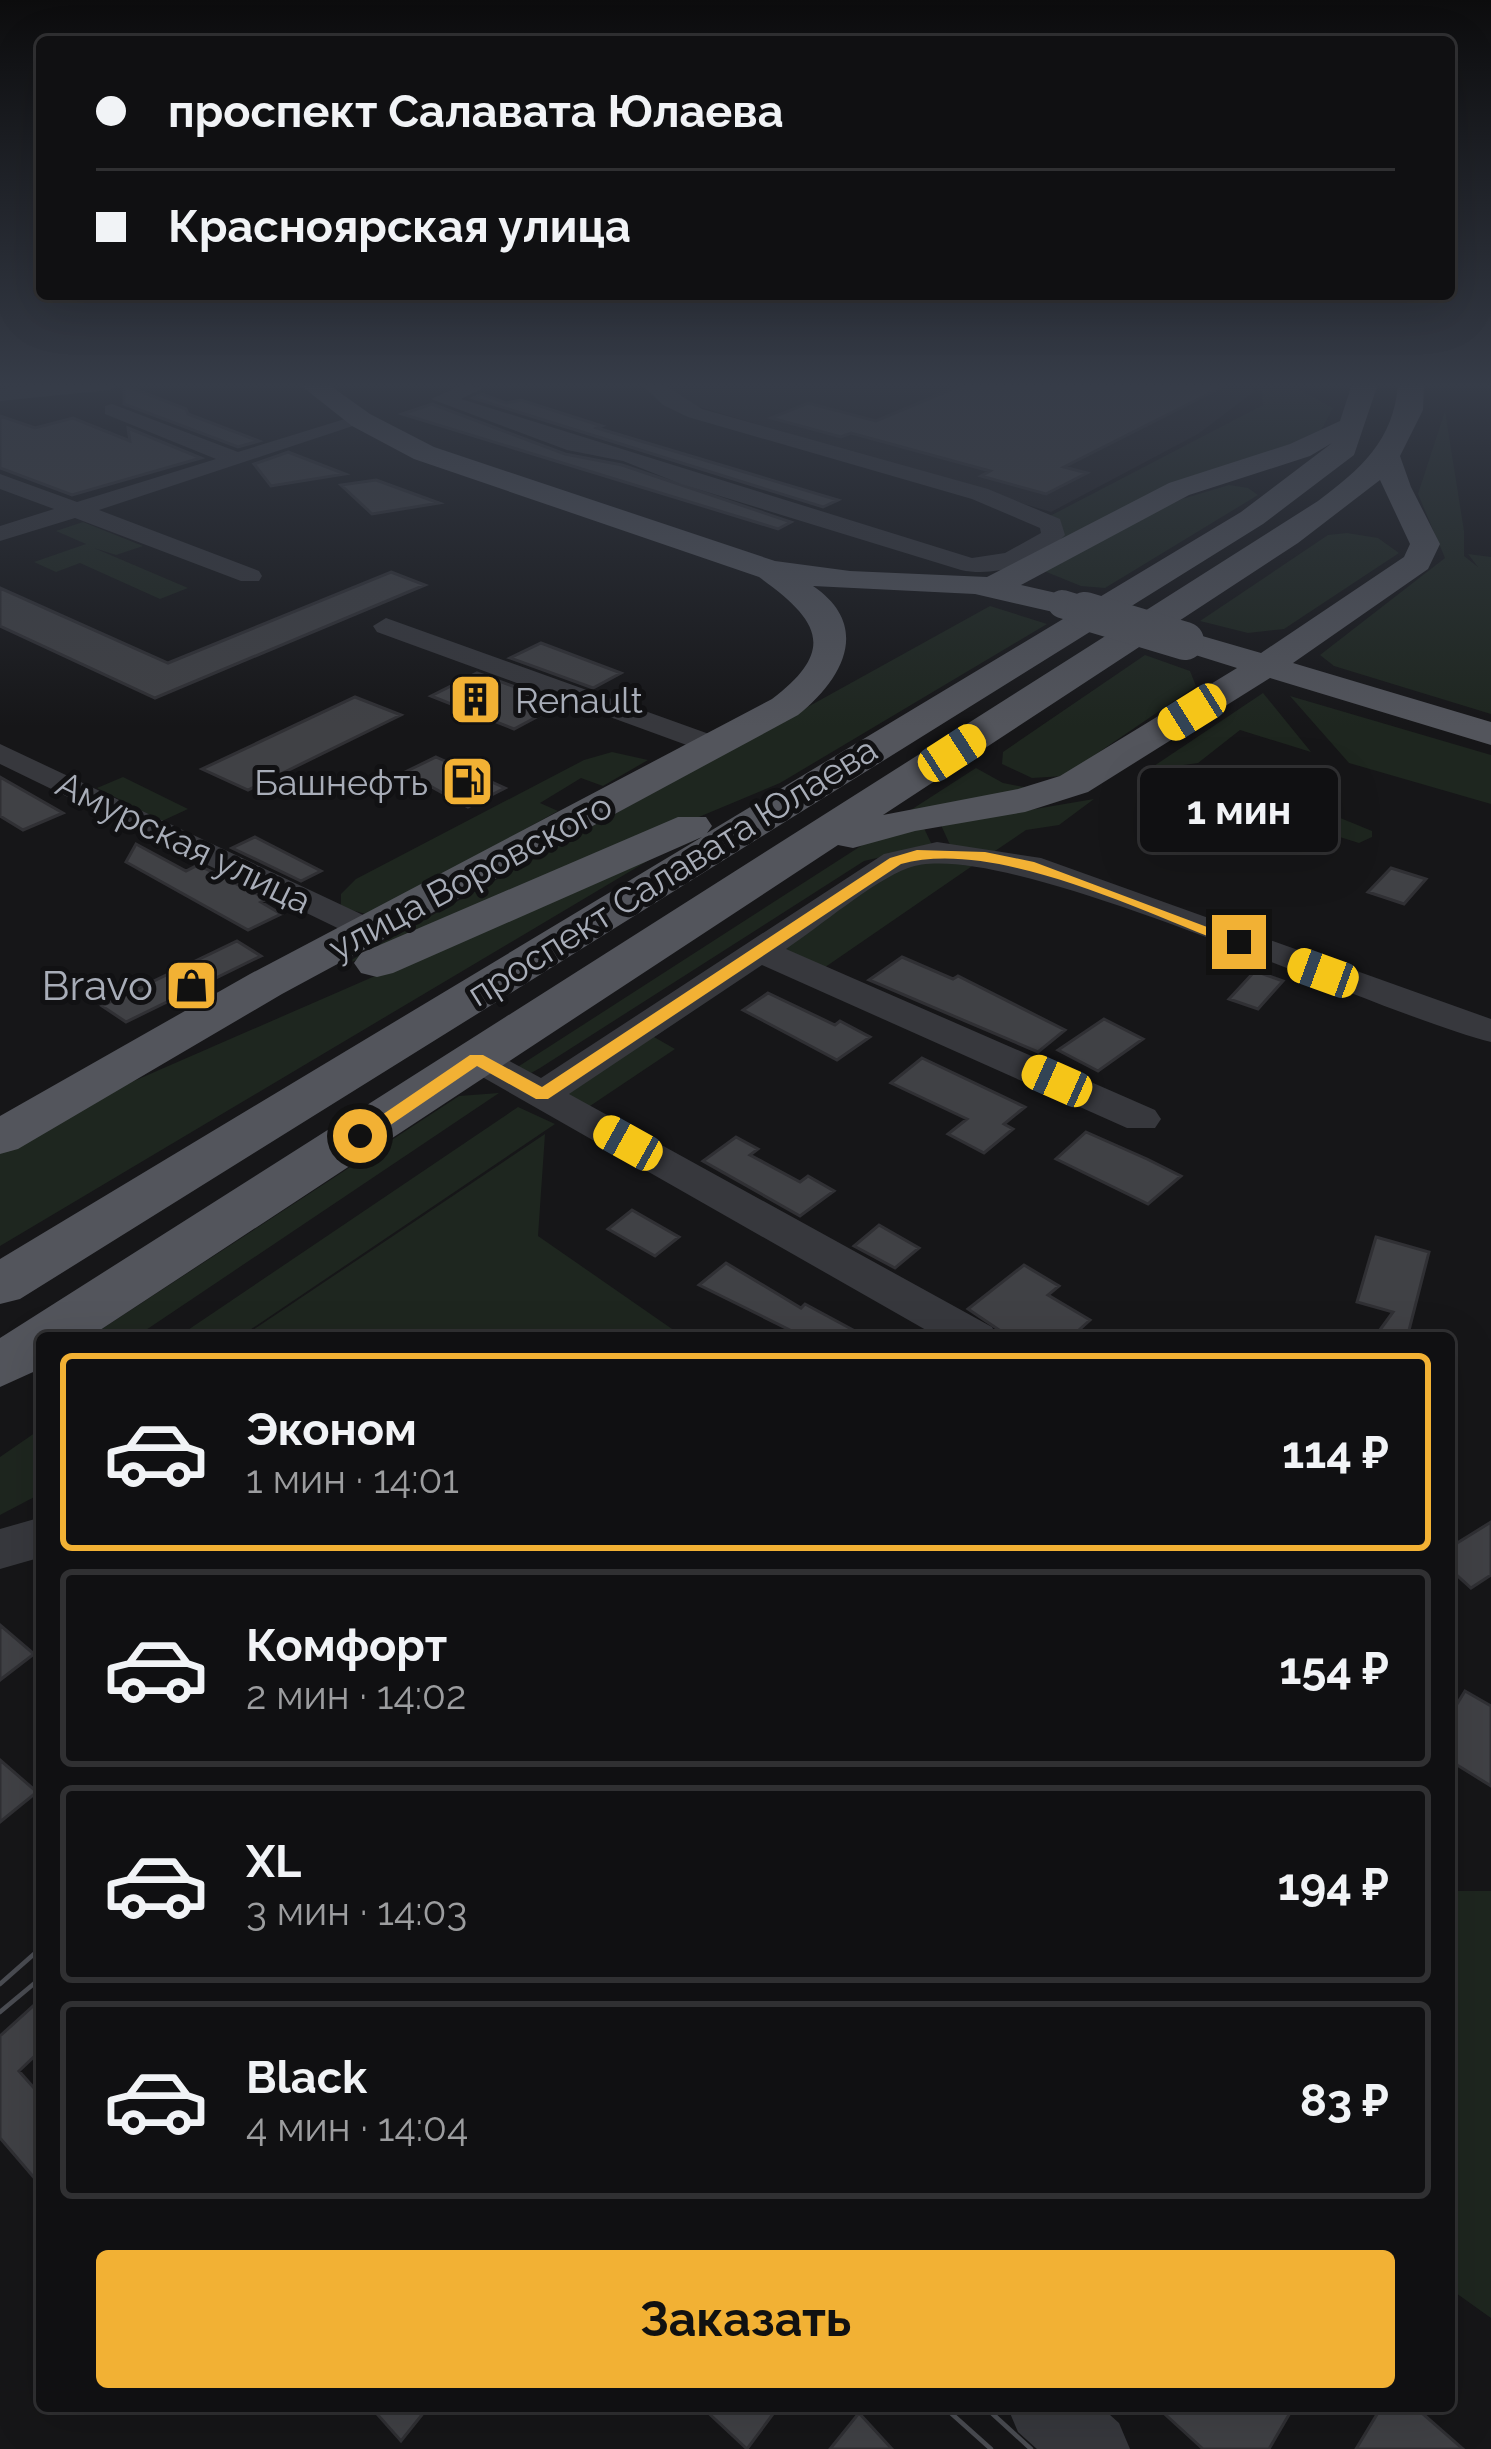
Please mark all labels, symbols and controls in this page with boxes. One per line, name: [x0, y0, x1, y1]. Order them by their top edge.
text: проспект Салавата Юлаева: [168, 85, 784, 138]
text: Красноярская улица: [168, 200, 631, 253]
building icon: Renault: [448, 672, 504, 728]
car: [1152, 678, 1232, 746]
place label: Renault: [515, 679, 643, 721]
car: [912, 718, 992, 788]
street label: проспект Салавата Юлаева: [460, 727, 884, 1015]
fuel station icon: Башнефть: [439, 754, 495, 810]
place label: Башнефть: [254, 761, 428, 803]
street label: Амурская улица: [50, 762, 318, 922]
callout: 1 мин: [1140, 768, 1338, 852]
street label: улица Воровского: [321, 784, 619, 968]
text: 1 мин: [1187, 787, 1291, 833]
route end: [1212, 915, 1266, 969]
car: [1283, 944, 1363, 1002]
shop icon: Bravo: [164, 957, 220, 1013]
place label: Bravo: [42, 961, 153, 1010]
car: [1017, 1050, 1097, 1112]
route start: [333, 1109, 387, 1163]
car: [588, 1110, 668, 1176]
icon: car: [102, 1398, 210, 1506]
text: Эконом: [246, 1403, 417, 1456]
text: 114 ₽: [1282, 1426, 1389, 1479]
text: 1 мин · 14:01: [246, 1456, 459, 1502]
icon: car: [102, 1614, 210, 1722]
text: Комфорт: [246, 1619, 447, 1672]
text: 154 ₽: [1279, 1642, 1389, 1695]
text: 2 мин · 14:02: [246, 1672, 466, 1718]
icon: car: [102, 1830, 210, 1938]
text: XL: [246, 1835, 301, 1888]
text: 194 ₽: [1278, 1858, 1389, 1911]
text: 3 мин · 14:03: [246, 1888, 467, 1934]
icon: car: [102, 2046, 210, 2154]
text: Black: [246, 2051, 367, 2104]
text: 83 ₽: [1300, 2074, 1389, 2127]
text: 4 мин · 14:04: [246, 2104, 468, 2150]
button: Заказать: [96, 2250, 1395, 2388]

